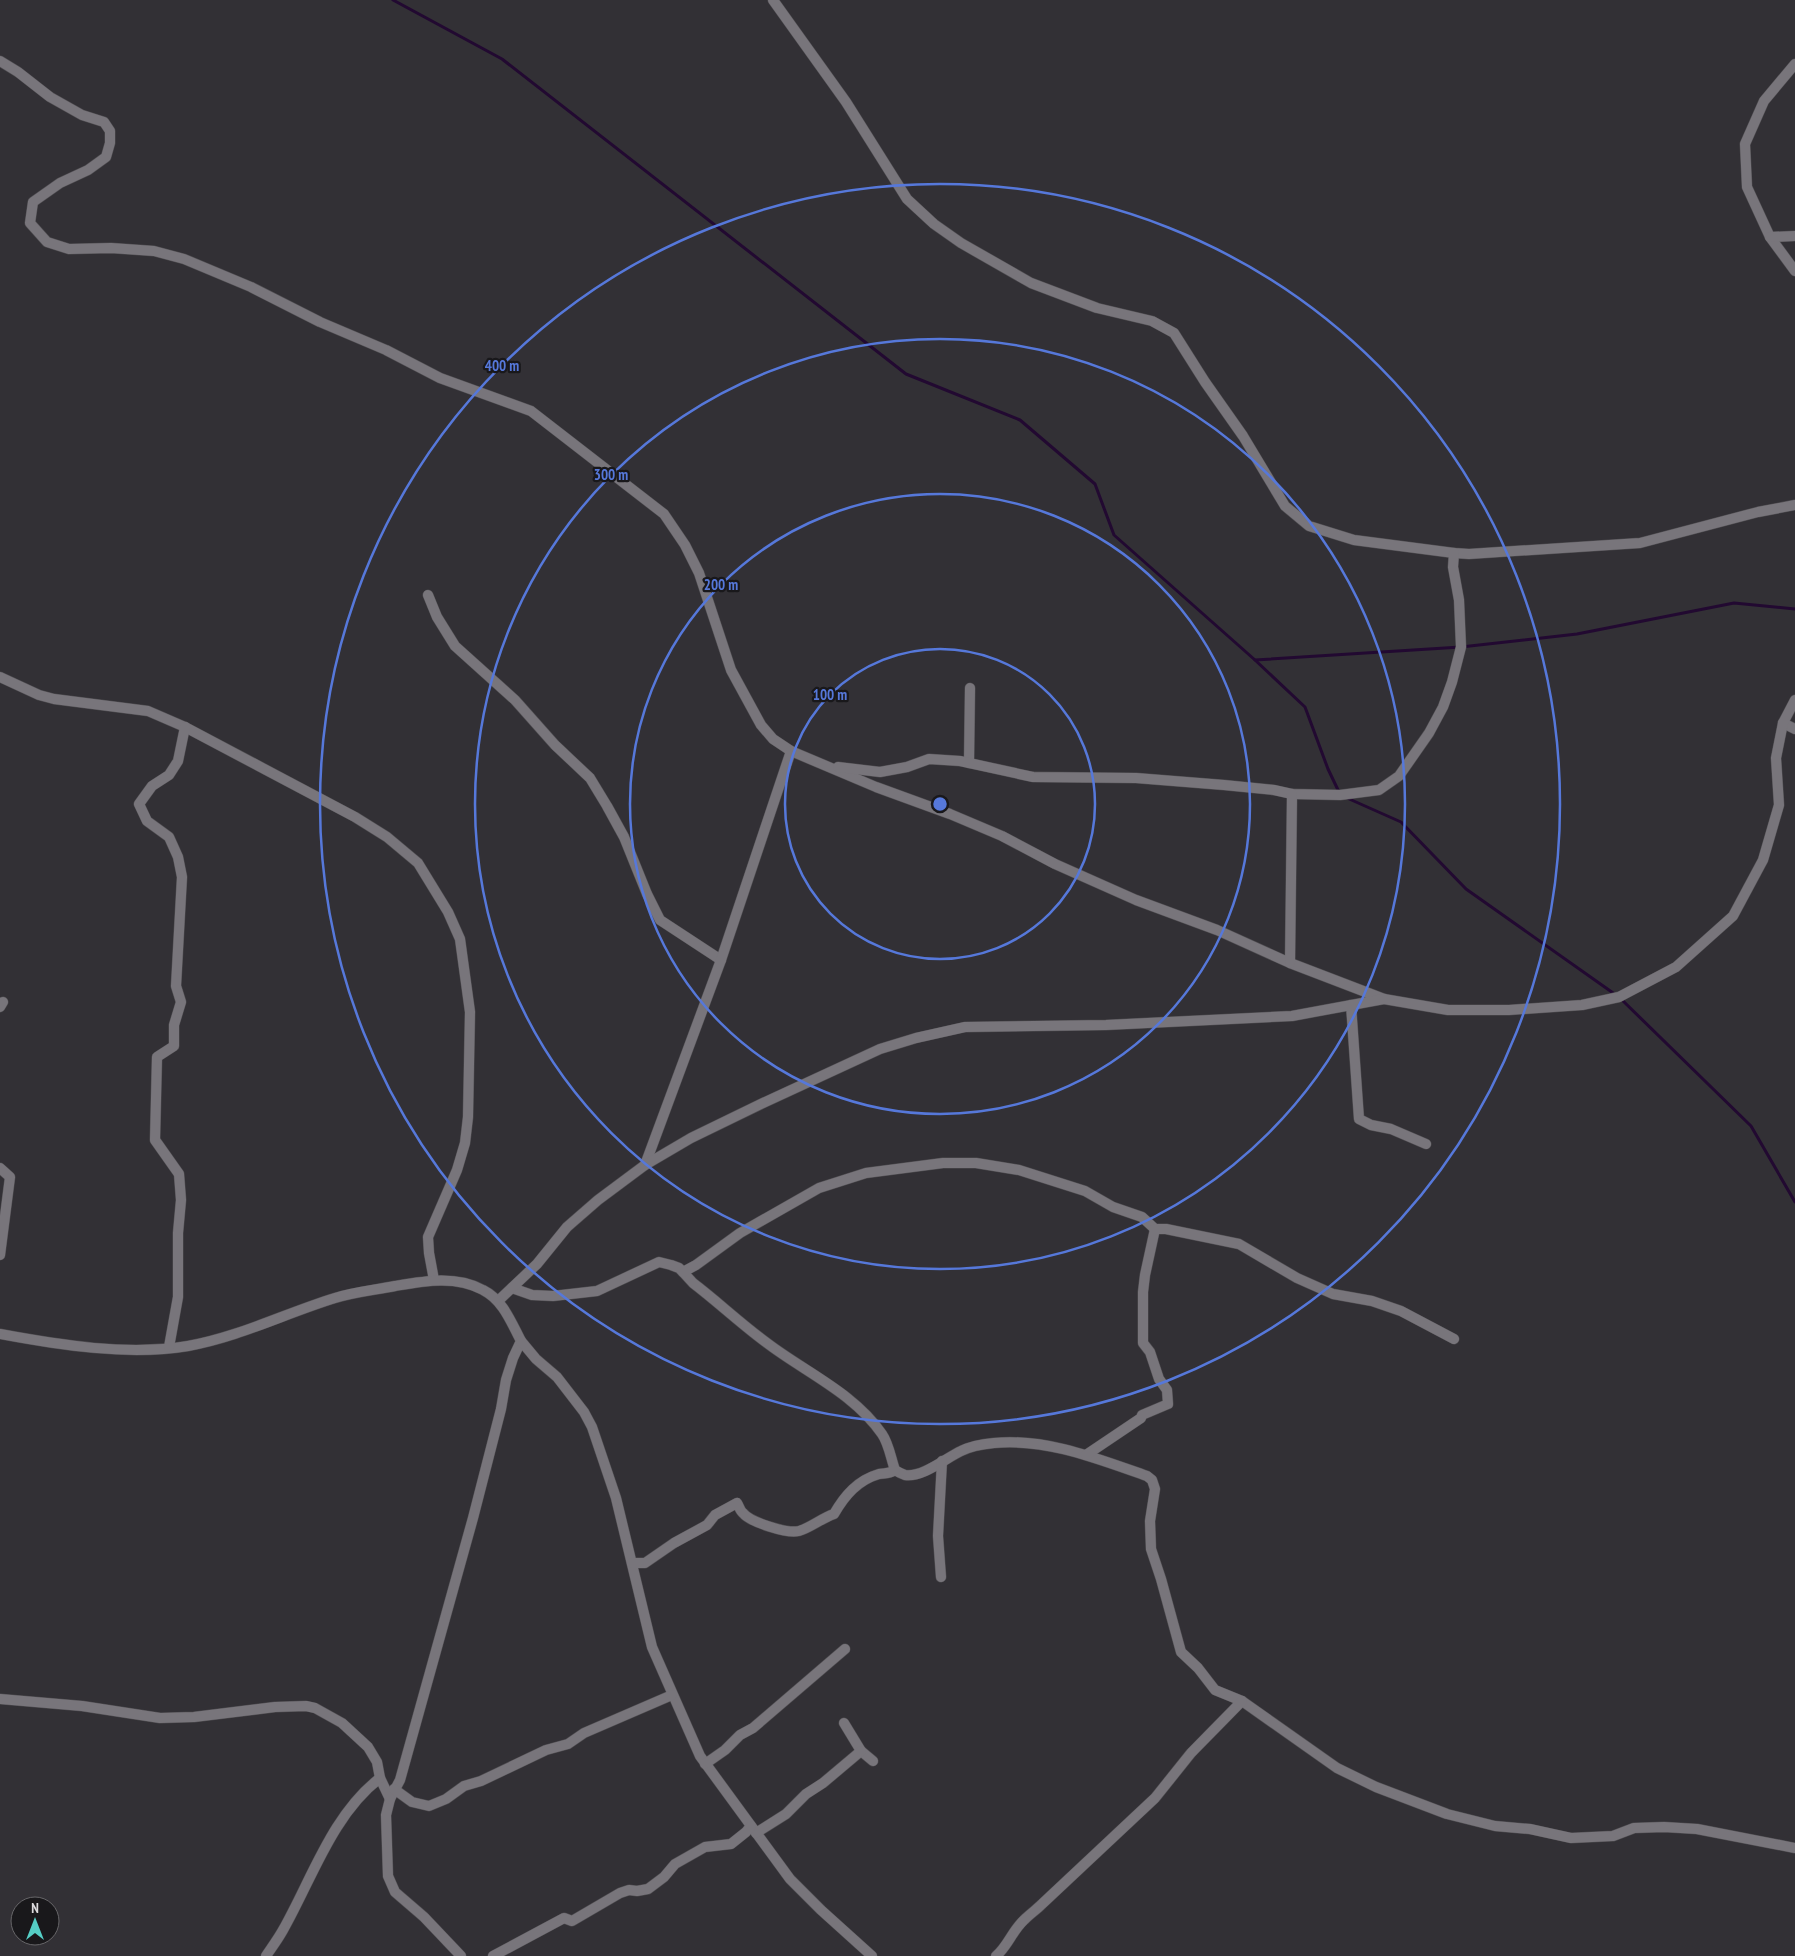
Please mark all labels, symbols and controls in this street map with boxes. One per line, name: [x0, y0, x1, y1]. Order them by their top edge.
text: 400 m: [485, 356, 519, 375]
text: 300 m: [594, 465, 628, 484]
text: 200 m: [704, 575, 738, 594]
text: 100 m: [813, 685, 847, 704]
centre of rings: [931, 795, 949, 813]
north arrow: [10, 1896, 60, 1946]
text: N: [31, 1899, 39, 1917]

